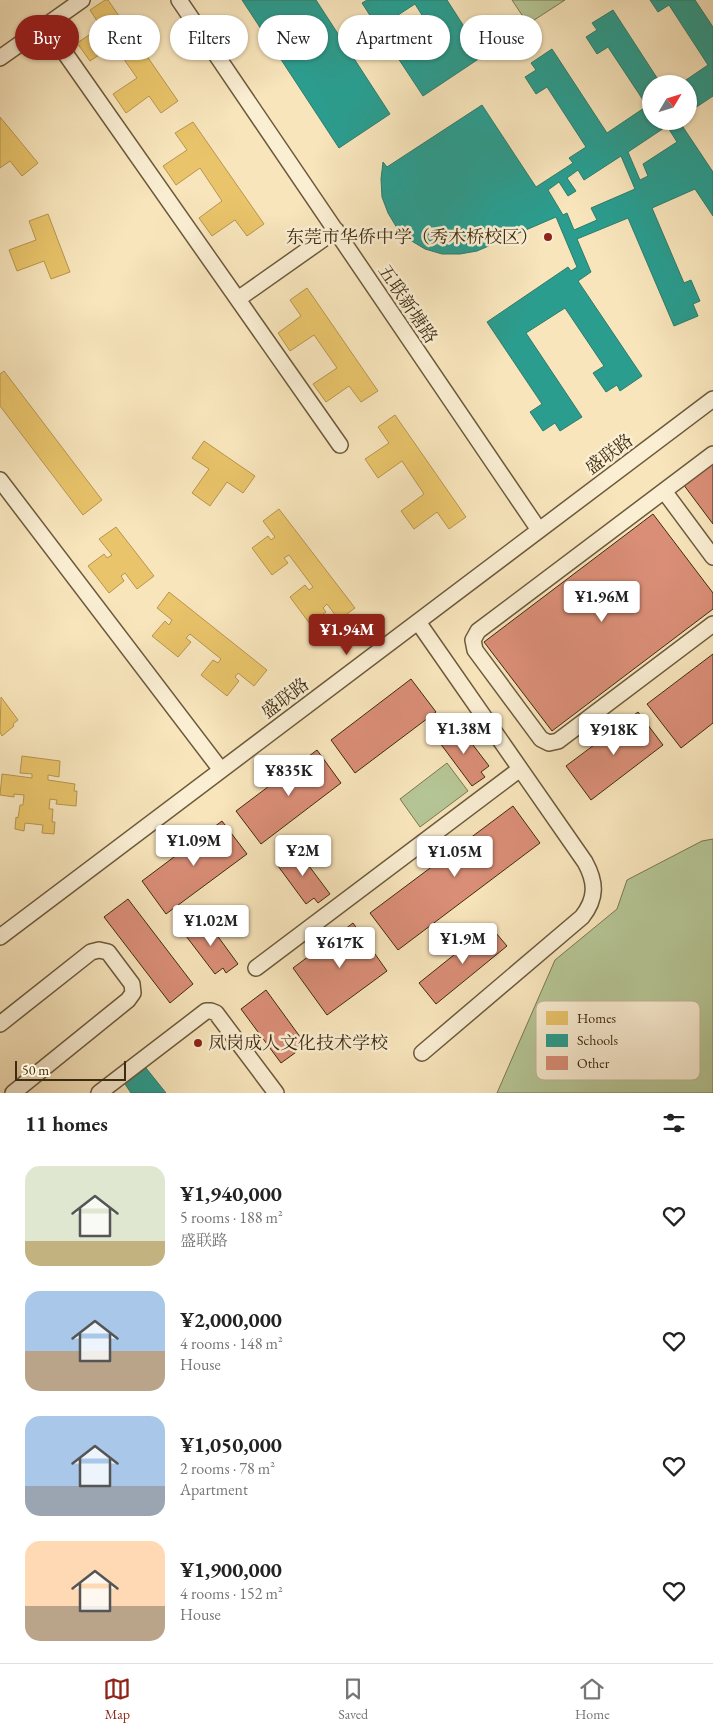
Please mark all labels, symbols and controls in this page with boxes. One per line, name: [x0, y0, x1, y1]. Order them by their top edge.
chip: Buy: [15, 15, 79, 60]
chip: Rent: [89, 15, 160, 60]
chip: Filters: [170, 15, 248, 60]
chip: New: [258, 15, 328, 60]
chip: Apartment: [338, 15, 450, 60]
chip: House: [460, 15, 542, 60]
north arrow: [642, 75, 698, 130]
map controls: [642, 75, 697, 130]
place label: 东莞市华侨中学（秀木桥校区）: [286, 225, 538, 248]
marker: 东莞市华侨中学（秀木桥校区）: [542, 231, 554, 243]
street label: 五联新塘路: [374, 260, 443, 347]
street label: 盛联路: [580, 428, 637, 479]
pin: ¥1.96M: [561, 580, 643, 623]
text: ¥1.96M: [575, 586, 629, 607]
pin: ¥1.94M: [306, 614, 388, 656]
text: ¥1.94M: [320, 619, 374, 640]
street label: 盛联路: [256, 672, 313, 723]
pin: ¥1.38M: [423, 712, 505, 755]
pin: ¥918K: [579, 714, 649, 756]
text: ¥1.38M: [437, 718, 491, 739]
text: ¥918K: [590, 719, 638, 740]
pin: ¥835K: [254, 754, 324, 797]
text: ¥835K: [265, 760, 313, 781]
pin: ¥1.09M: [153, 824, 235, 867]
text: ¥1.09M: [167, 830, 221, 851]
pin: ¥2M: [279, 834, 327, 877]
pin: ¥1.05M: [414, 836, 496, 878]
text: ¥2M: [286, 840, 320, 861]
text: ¥1.05M: [428, 841, 482, 862]
pin: ¥1.02M: [170, 904, 252, 947]
text: ¥1.02M: [184, 910, 238, 931]
pin: ¥1.9M: [428, 922, 498, 965]
pin: ¥617K: [305, 926, 375, 969]
text: ¥1.9M: [440, 928, 486, 949]
text: ¥617K: [316, 932, 364, 953]
legend: [536, 1001, 700, 1080]
text: Homes: [577, 1009, 617, 1027]
place label: 凤岗成人文化技术学校: [208, 1031, 388, 1054]
text: Schools: [577, 1031, 618, 1049]
marker: 凤岗成人文化技术学校: [192, 1037, 204, 1049]
text: Other: [577, 1054, 610, 1072]
scale bar: [15, 1058, 126, 1081]
text: 50 m: [22, 1061, 49, 1079]
icon: filters: [660, 1109, 688, 1137]
text: 11 homes: [25, 1110, 108, 1137]
text: ¥1,940,000: [180, 1180, 282, 1207]
icon: home: [65, 1186, 125, 1246]
icon: heart: [660, 1202, 688, 1230]
text: 5 rooms · 188 m²: [180, 1207, 283, 1228]
text: 盛联路: [180, 1230, 228, 1251]
text: ¥2,000,000: [180, 1306, 282, 1333]
icon: home: [65, 1311, 125, 1371]
icon: heart: [660, 1327, 688, 1355]
text: 4 rooms · 148 m²: [180, 1333, 283, 1354]
text: House: [180, 1354, 221, 1375]
text: ¥1,050,000: [180, 1431, 282, 1458]
icon: home: [65, 1436, 125, 1496]
icon: heart: [660, 1452, 688, 1480]
text: 2 rooms · 78 m²: [180, 1458, 275, 1479]
text: Apartment: [180, 1479, 248, 1500]
text: ¥1,900,000: [180, 1556, 282, 1583]
icon: home: [65, 1561, 125, 1621]
icon: heart: [660, 1577, 688, 1605]
text: 4 rooms · 152 m²: [180, 1583, 283, 1604]
text: House: [180, 1604, 221, 1625]
tab: Map: [103, 1675, 131, 1723]
tab: Saved: [338, 1675, 368, 1723]
tab: Home: [575, 1675, 610, 1723]

